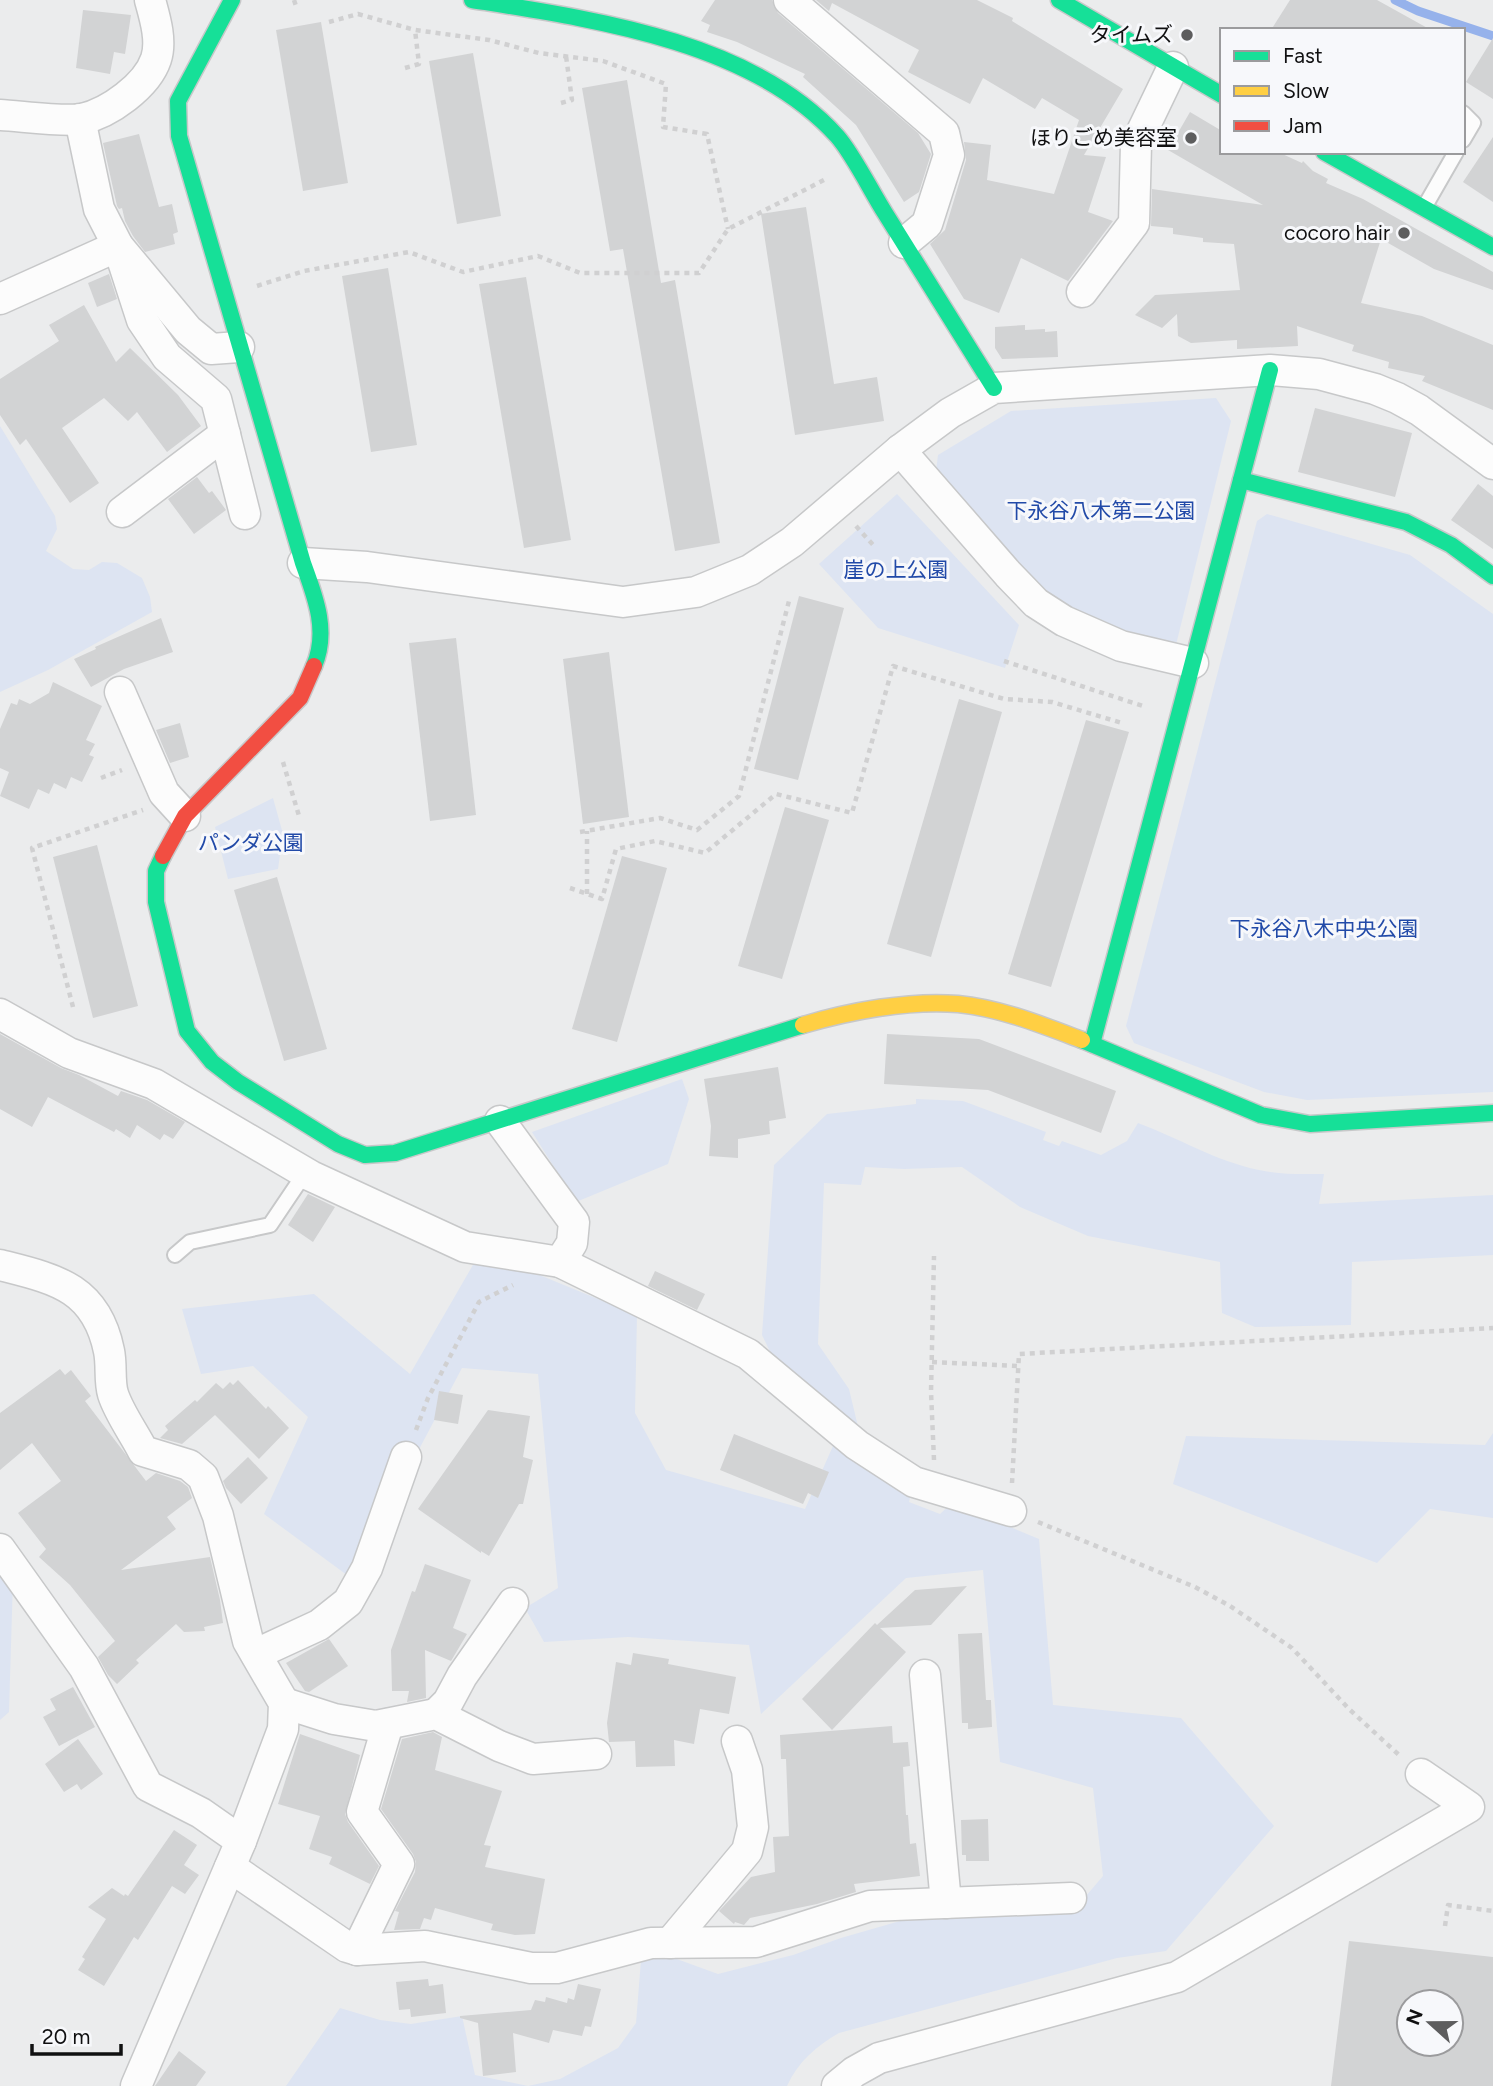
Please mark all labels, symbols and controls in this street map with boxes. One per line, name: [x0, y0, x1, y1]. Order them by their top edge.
place label: タイムズ: [1089, 22, 1173, 47]
marker: タイムズ: [1179, 27, 1195, 43]
legend: [1220, 28, 1465, 154]
text: Fast: [1283, 43, 1323, 68]
text: Slow: [1283, 78, 1329, 103]
text: Jam: [1283, 113, 1322, 138]
place label: ほりごめ美容室: [1030, 125, 1177, 150]
marker: ほりごめ美容室: [1183, 130, 1199, 146]
place label: cocoro hair: [1284, 220, 1390, 245]
marker: cocoro hair: [1396, 225, 1412, 241]
park label: 下永谷八木第二公園: [1007, 498, 1196, 523]
park label: 崖の上公園: [844, 557, 949, 582]
park label: パンダ公園: [198, 830, 304, 855]
park label: 下永谷八木中央公園: [1230, 916, 1419, 941]
north arrow: [1395, 1988, 1465, 2058]
text: N: [1401, 2006, 1428, 2028]
scale bar: [32, 2012, 121, 2056]
text: 20 m: [42, 2024, 90, 2049]

